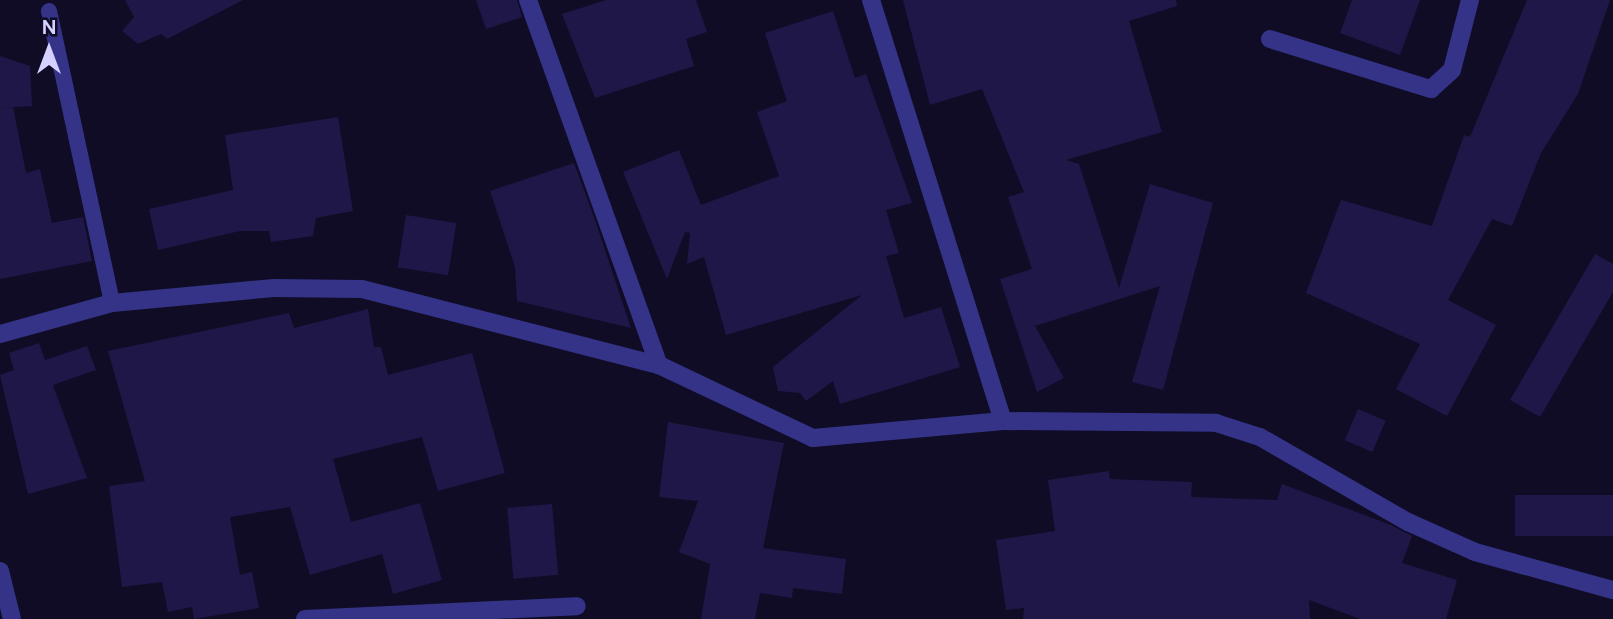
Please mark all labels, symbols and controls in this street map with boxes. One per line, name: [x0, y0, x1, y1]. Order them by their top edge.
north arrow: [14, 14, 84, 84]
text: N: [42, 16, 56, 39]

